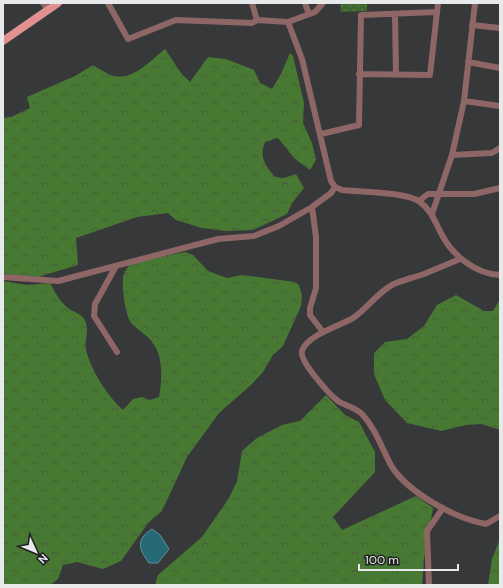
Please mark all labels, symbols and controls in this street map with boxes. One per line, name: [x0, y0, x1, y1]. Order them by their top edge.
north arrow: [16, 532, 56, 572]
scale bar: [359, 546, 458, 572]
text: N: [35, 551, 51, 567]
text: 100 m: [365, 552, 399, 568]

